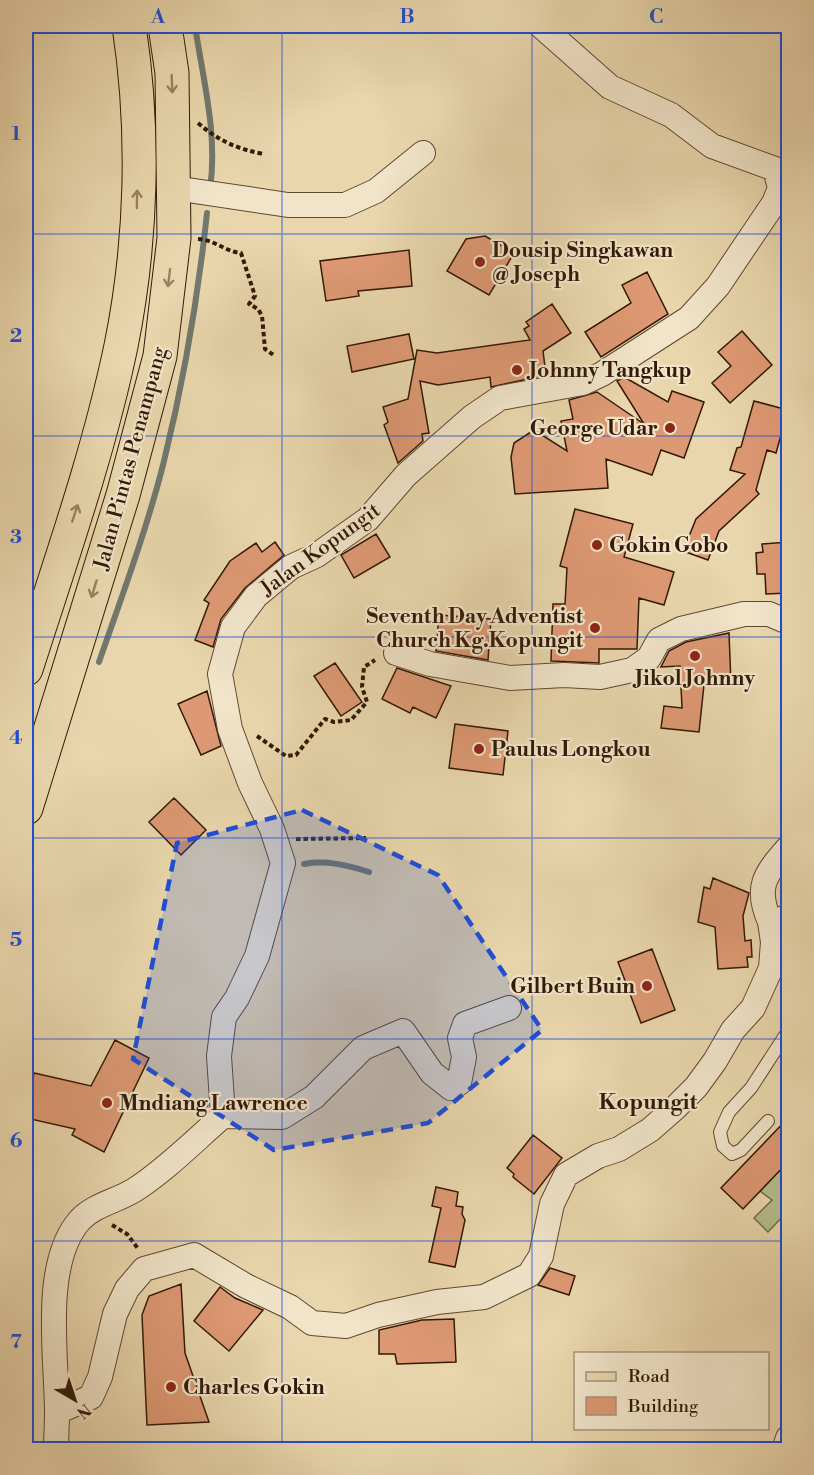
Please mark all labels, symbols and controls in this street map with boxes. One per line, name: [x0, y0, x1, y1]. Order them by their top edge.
text: A: [150, 5, 166, 30]
text: B: [399, 5, 415, 30]
text: C: [649, 5, 663, 30]
one-way arrow: [167, 73, 178, 93]
text: 1: [11, 122, 21, 147]
one-way arrow: [131, 190, 143, 210]
place label: Dousip Singkawan @ Joseph: [492, 238, 673, 288]
marker: Dousip Singkawan @ Joseph: [473, 255, 487, 269]
one-way arrow: [163, 268, 174, 288]
text: 2: [10, 324, 22, 349]
street label: Jalan Pintas Penampang: [88, 344, 173, 574]
place label: Johnny Tangkup: [526, 358, 692, 384]
marker: Johnny Tangkup: [510, 363, 524, 377]
place label: George Udar: [530, 416, 658, 442]
marker: George Udar: [663, 421, 677, 435]
street label: Jalan Kopungit: [255, 497, 386, 603]
one-way arrow: [71, 504, 82, 523]
text: 3: [10, 525, 22, 550]
place label: Gokin Gobo: [609, 533, 728, 559]
marker: Gokin Gobo: [590, 538, 604, 552]
one-way arrow: [88, 580, 99, 599]
place label: Seventh Day Adventist Church Kg.Kopungit: [366, 604, 584, 654]
marker: Seventh Day Adventist Church Kg.Kopungit: [588, 621, 602, 635]
marker: Jikol Johnny: [688, 649, 702, 663]
place label: Jikol Johnny: [632, 666, 755, 692]
text: 4: [9, 726, 23, 751]
place label: Paulus Longkou: [491, 737, 651, 763]
marker: Paulus Longkou: [472, 742, 486, 756]
text: 5: [10, 928, 22, 953]
place label: Gilbert Buin: [510, 974, 635, 1000]
marker: Gilbert Buin: [640, 979, 654, 993]
district label: Kopungit: [599, 1089, 698, 1116]
place label: Mndiang Lawrence: [119, 1091, 308, 1117]
marker: Mndiang Lawrence: [100, 1096, 114, 1110]
text: 6: [10, 1129, 23, 1154]
text: 7: [10, 1330, 22, 1355]
legend: [574, 1352, 769, 1430]
text: Road: [628, 1365, 671, 1388]
north arrow: [45, 1370, 105, 1430]
place label: Charles Gokin: [183, 1375, 325, 1401]
marker: Charles Gokin: [164, 1380, 178, 1394]
text: Building: [627, 1395, 699, 1418]
text: N: [72, 1399, 95, 1423]

